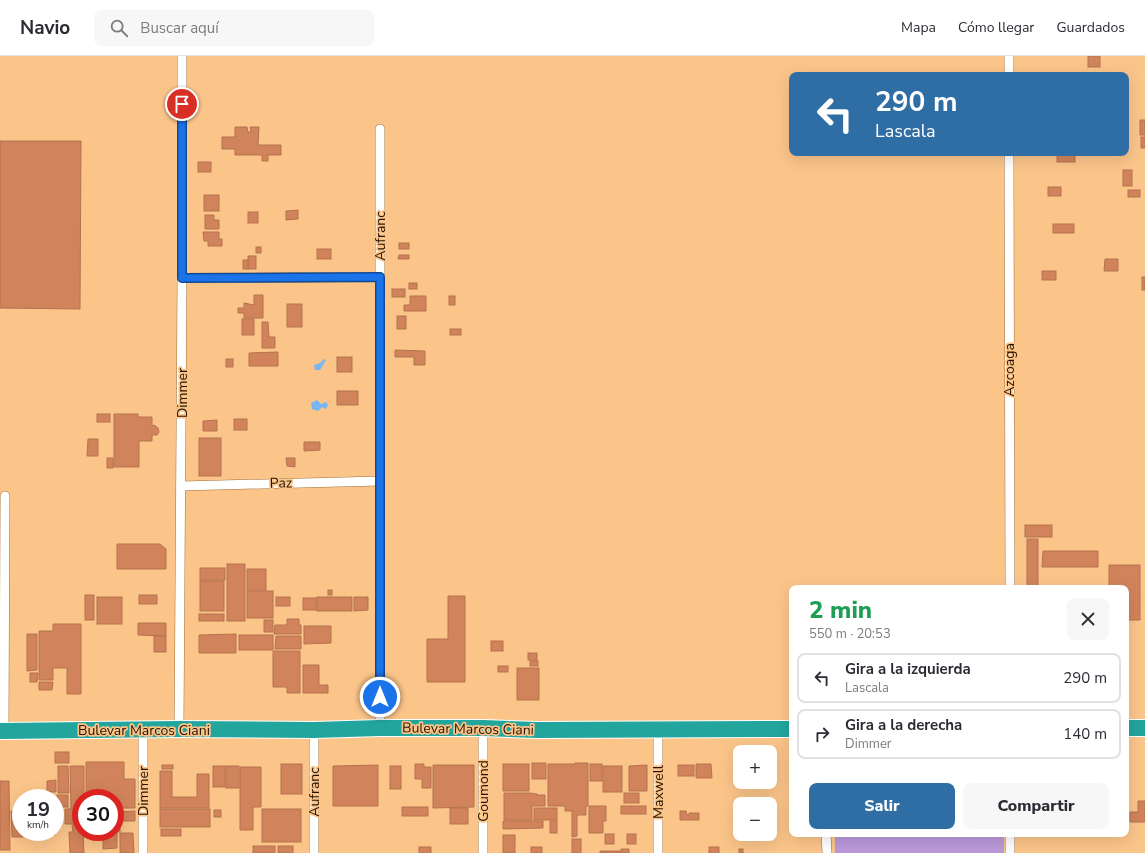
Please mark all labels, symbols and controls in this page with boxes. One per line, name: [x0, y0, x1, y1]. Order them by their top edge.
search box: [94, 10, 374, 46]
text: Navio: [20, 15, 70, 41]
icon: search: [108, 17, 130, 39]
text: Buscar aquí: [140, 18, 219, 38]
text: Mapa: [901, 18, 936, 37]
text: Cómo llegar: [958, 18, 1034, 37]
text: Guardados: [1056, 18, 1125, 37]
text: 290 m: [875, 83, 958, 121]
pin: [165, 87, 199, 121]
icon: left: [809, 88, 861, 140]
icon: arrive: [171, 93, 193, 115]
text: Lascala: [875, 119, 936, 143]
street label: Aufranc: [371, 211, 390, 261]
street label: Azcoaga: [1000, 343, 1019, 397]
street label: Dimmer: [173, 368, 192, 418]
street label: Paz: [270, 473, 293, 493]
text: 2 min: [809, 594, 872, 626]
button: close: [1067, 598, 1109, 640]
text: 550 m · 20:53: [809, 625, 891, 643]
text: Gira a la izquierda: [845, 659, 971, 679]
icon: left: [811, 667, 833, 689]
text: 290 m: [1063, 668, 1107, 688]
position arrow: [359, 676, 401, 718]
text: Lascala: [845, 679, 889, 697]
text: Gira a la derecha: [845, 715, 962, 735]
street label: Bulevar Marcos Ciani: [402, 718, 534, 740]
street label: Bulevar Marcos Ciani: [78, 721, 210, 740]
icon: right: [811, 723, 833, 745]
text: 140 m: [1063, 724, 1107, 744]
text: Dimmer: [845, 735, 892, 753]
map controls: [733, 745, 777, 841]
button: +: [733, 745, 777, 789]
street label: Goumond: [474, 760, 493, 822]
street label: Maxwell: [649, 764, 668, 819]
street label: Dimmer: [134, 766, 153, 816]
street label: Aufranc: [305, 767, 324, 817]
button: Salir: [809, 783, 955, 829]
button: Compartir: [963, 783, 1109, 829]
speed limit sign: 30: [72, 789, 124, 841]
text: 19: [26, 796, 50, 823]
button: −: [733, 797, 777, 841]
text: km/h: [27, 818, 49, 832]

